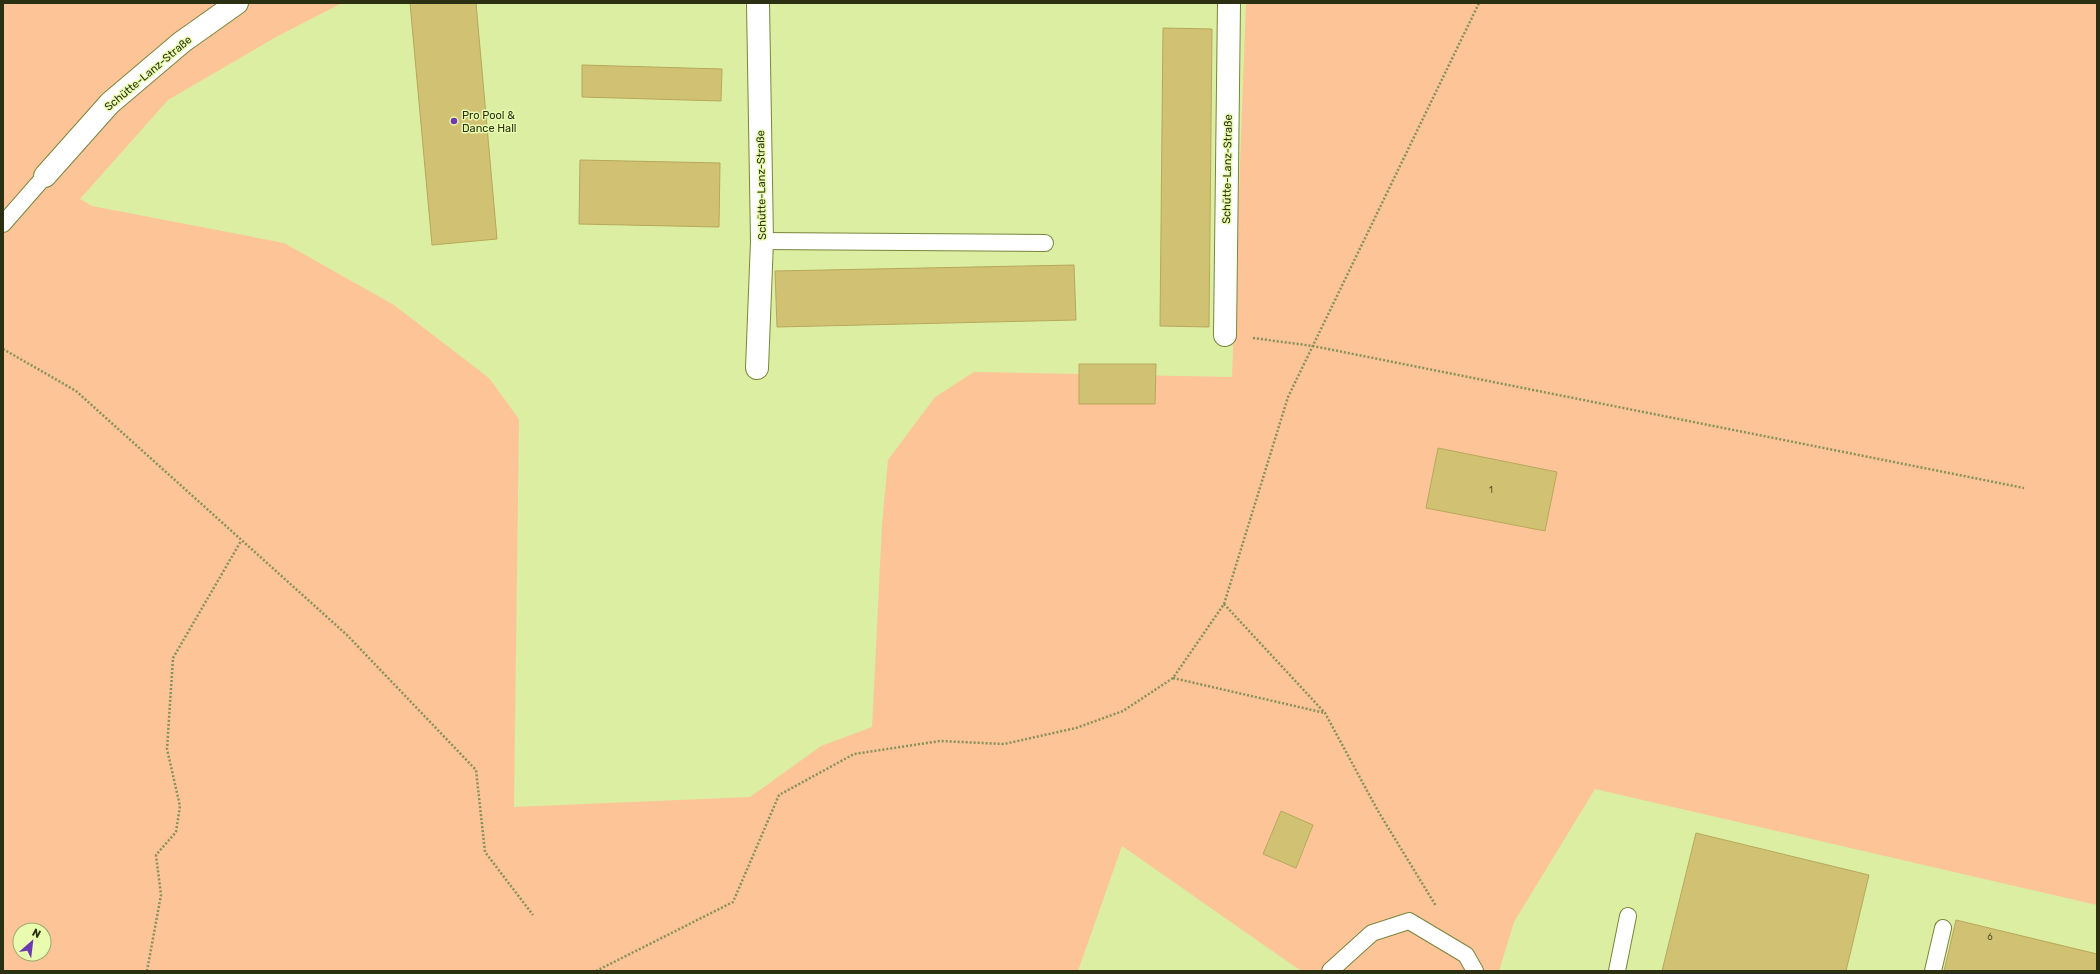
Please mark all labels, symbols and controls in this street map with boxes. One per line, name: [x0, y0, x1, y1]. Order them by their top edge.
street label: Schütte-Lanz-Straße: [102, 33, 194, 114]
place label: Pro Pool & Dance Hall: [462, 109, 517, 135]
street label: Schütte-Lanz-Straße: [1220, 114, 1235, 224]
marker: Pro Pool & Dance Hall: [449, 116, 459, 126]
street label: Schütte-Lanz-Straße: [754, 130, 769, 240]
house number: 1: [1489, 485, 1493, 495]
north arrow: [12, 922, 52, 962]
text: N: [30, 926, 43, 941]
house number: 6: [1987, 932, 1993, 942]

